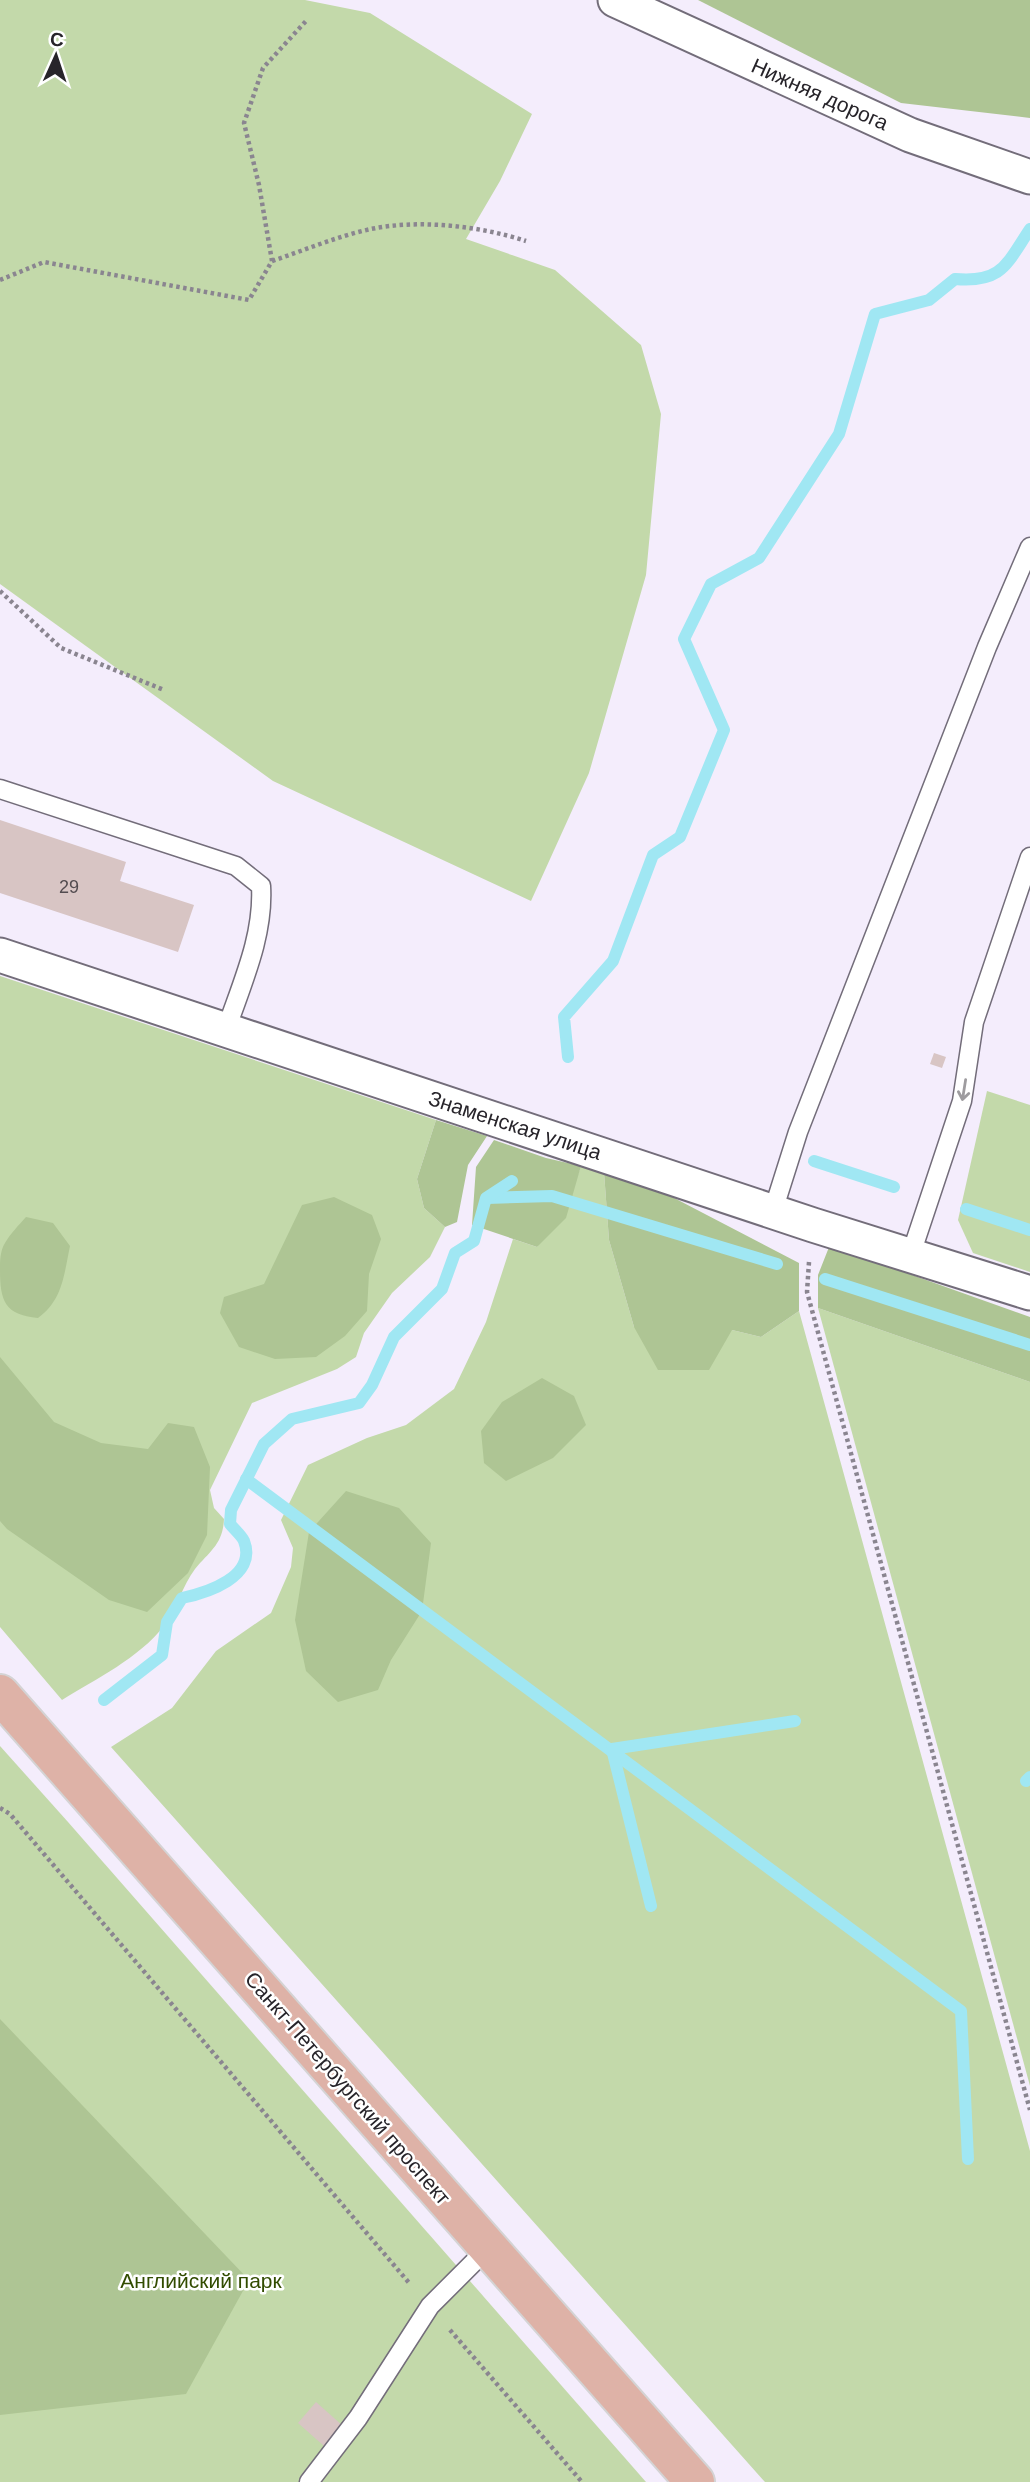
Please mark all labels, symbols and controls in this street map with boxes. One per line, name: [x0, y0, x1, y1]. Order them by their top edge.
north arrow: [21, 21, 91, 91]
text: С: [49, 29, 65, 50]
street label: Нижняя дорога: [748, 54, 892, 135]
house number: 29: [59, 877, 79, 897]
one-way arrow: [957, 1078, 970, 1100]
street label: Знаменская улица: [426, 1086, 605, 1164]
street label: Санкт-Петербургский проспект: [241, 1967, 456, 2209]
park label: Английский парк: [120, 2269, 283, 2292]

